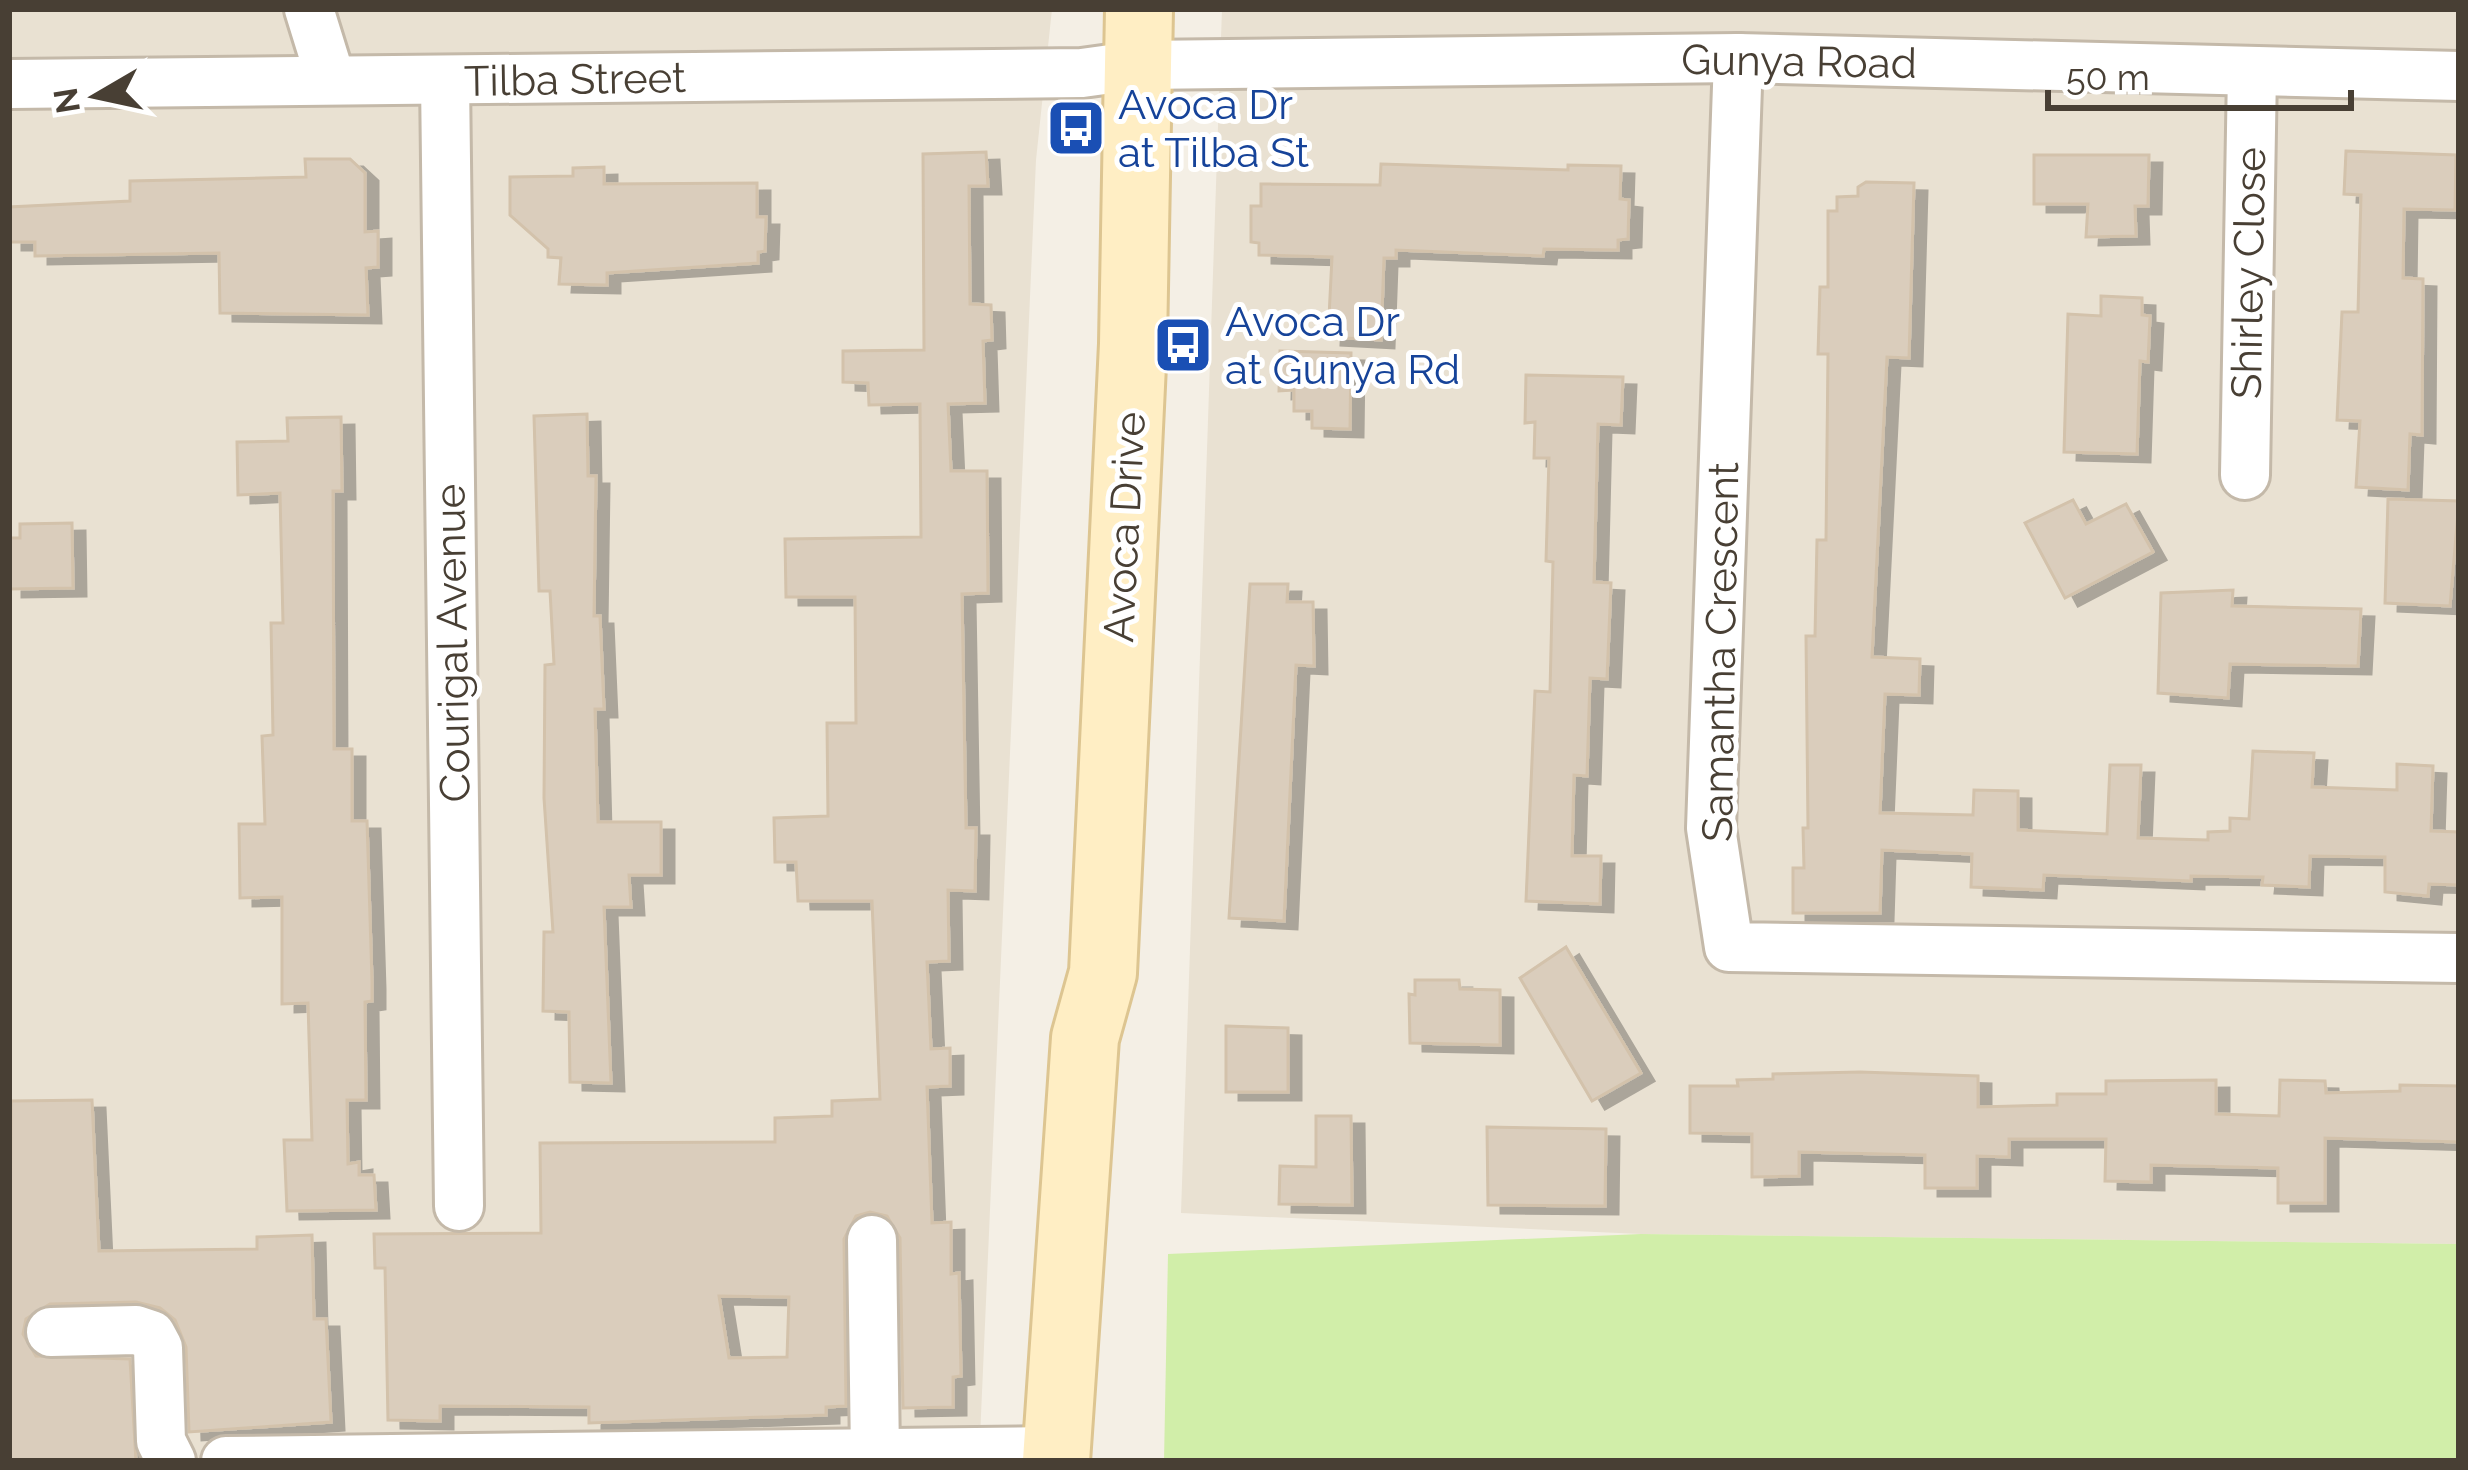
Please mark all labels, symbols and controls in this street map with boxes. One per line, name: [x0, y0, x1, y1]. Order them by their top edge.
street label: Gunya Road: [1681, 35, 1917, 88]
north arrow: [36, 36, 156, 156]
scale bar: [2048, 36, 2351, 110]
street label: Tilba Street: [464, 53, 686, 106]
text: 50 m: [2066, 56, 2150, 98]
place label: Avoca Dr at Tilba St: [1118, 80, 1309, 177]
text: N: [46, 85, 88, 116]
bus stop icon: Avoca Dr at Tilba St: [1045, 97, 1107, 159]
street label: Shirley Close: [2222, 147, 2275, 399]
place label: Avoca Dr at Gunya Rd: [1225, 297, 1460, 394]
bus stop icon: Avoca Dr at Gunya Rd: [1152, 314, 1214, 376]
street label: Avoca Drive: [1094, 411, 1155, 643]
street label: Samantha Crescent: [1693, 462, 1748, 842]
street label: Courigal Avenue: [425, 483, 480, 803]

